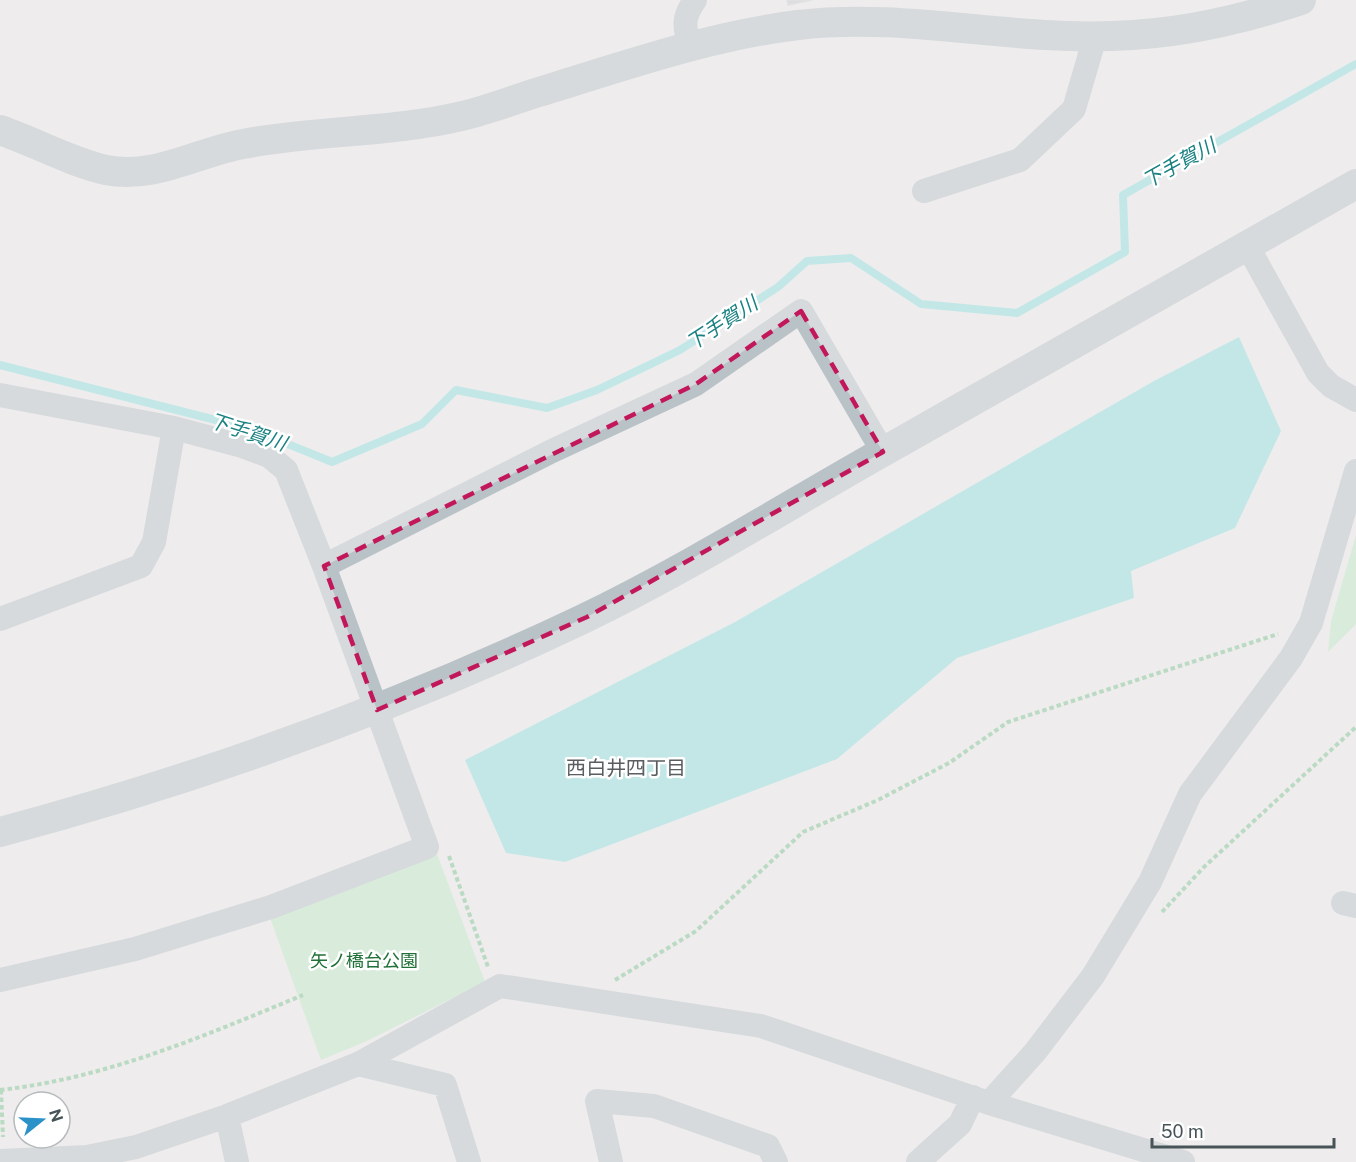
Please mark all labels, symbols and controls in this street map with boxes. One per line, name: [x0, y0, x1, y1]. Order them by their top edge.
water label: 下手賀川: [1138, 132, 1222, 193]
water label: 下手賀川: [682, 290, 764, 355]
water label: 下手賀川: [206, 408, 292, 456]
district label: 西白井四丁目: [566, 756, 686, 780]
park label: 矢ノ橋台公園: [310, 950, 418, 971]
north arrow: [12, 1090, 72, 1150]
text: N: [45, 1107, 67, 1124]
scale bar: [1152, 1111, 1334, 1149]
text: 50 m: [1161, 1121, 1204, 1142]

